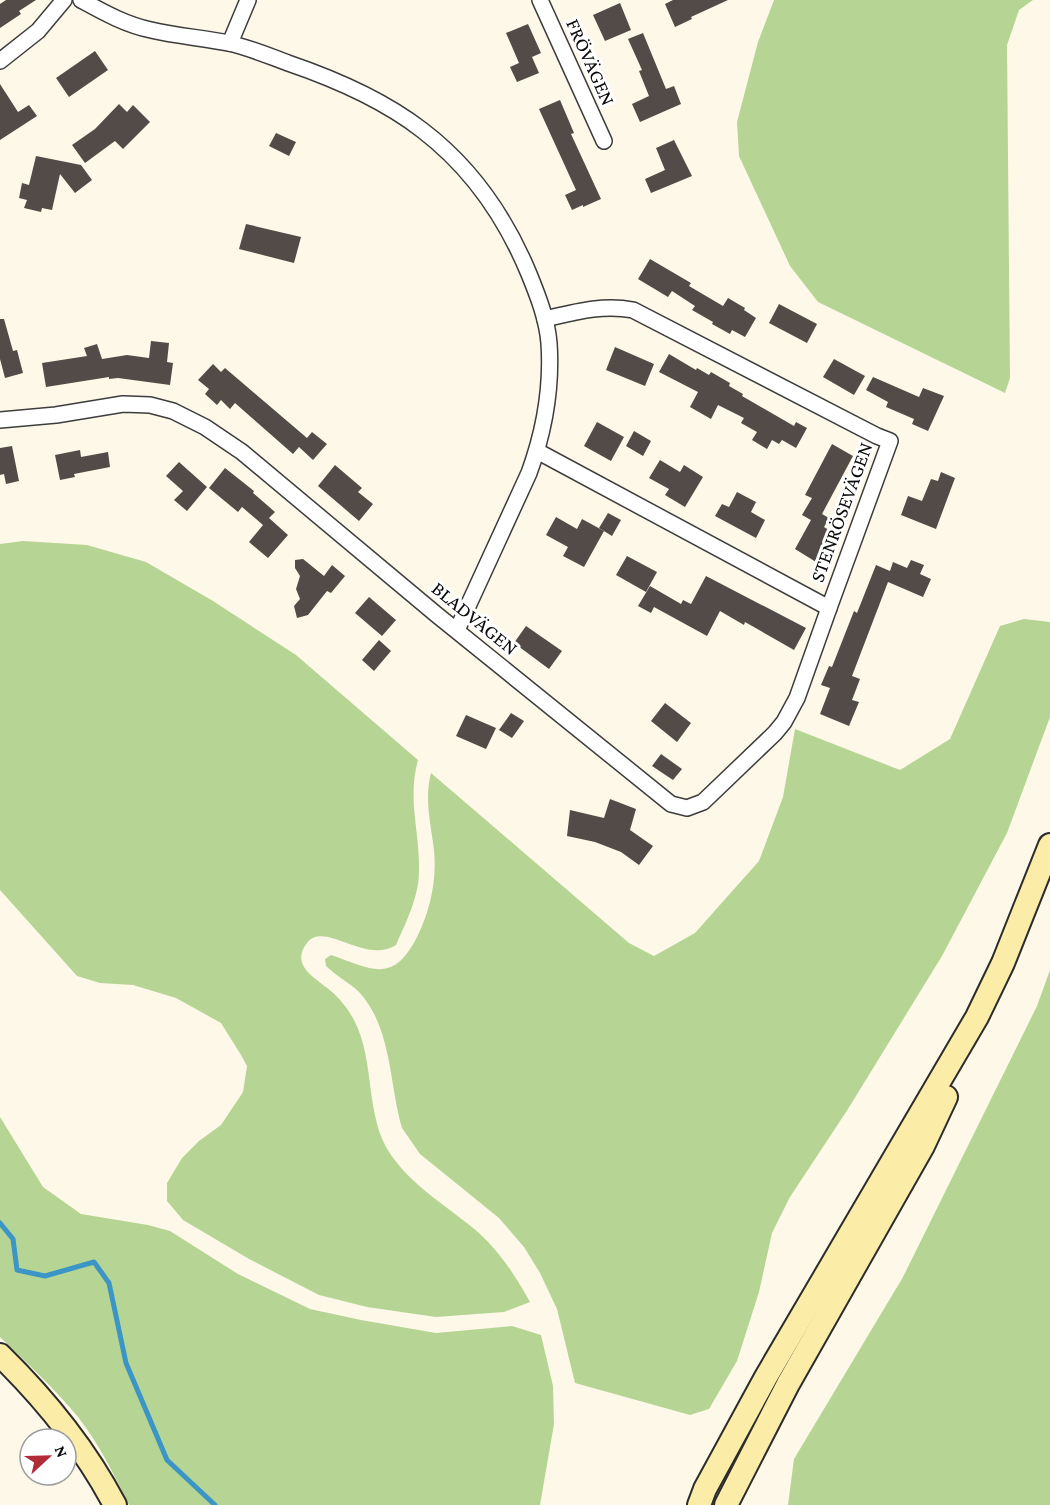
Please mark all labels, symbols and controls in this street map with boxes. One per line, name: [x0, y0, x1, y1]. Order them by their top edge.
street label: FRÖVÄGEN: [562, 15, 620, 109]
street label: STENRÖSEVÄGEN: [806, 439, 876, 585]
street label: BLADVÄGEN: [428, 577, 522, 659]
north arrow: [18, 1427, 78, 1487]
text: N: [52, 1443, 71, 1460]

